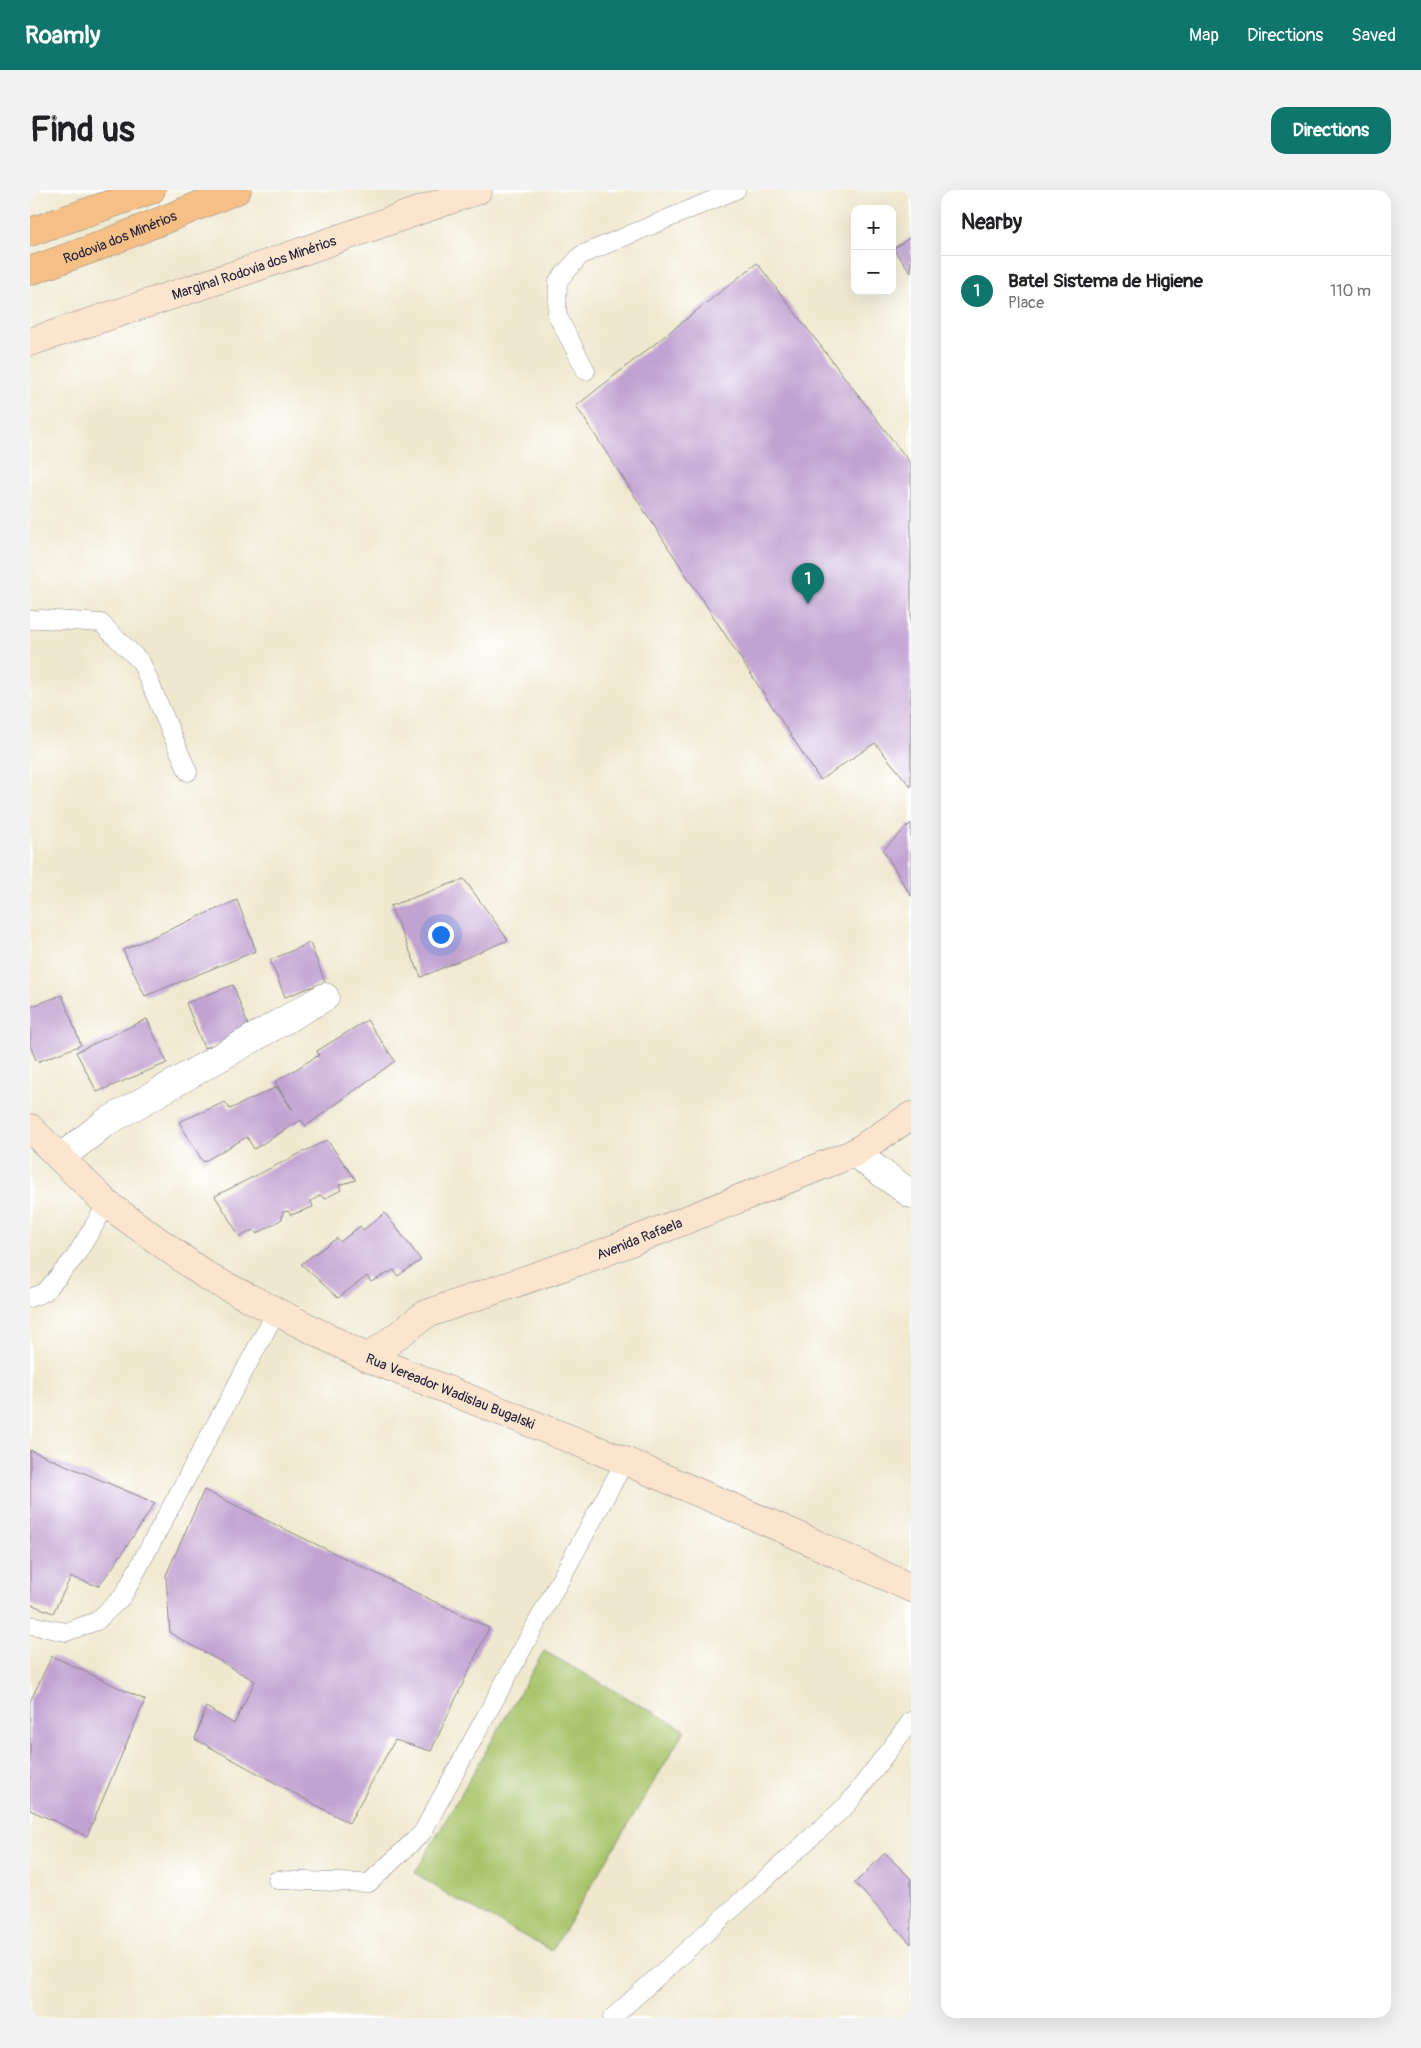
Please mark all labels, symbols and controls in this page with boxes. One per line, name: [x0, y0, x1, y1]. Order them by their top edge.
text: Roamly: [25, 21, 100, 50]
text: Map: [1189, 24, 1219, 47]
text: Directions: [1247, 24, 1323, 47]
text: Saved: [1351, 24, 1396, 47]
button: Directions: [1271, 107, 1391, 154]
text: Find us: [30, 108, 135, 152]
map controls: [851, 205, 896, 295]
button: +: [851, 205, 896, 250]
street label: Rodovia dos Minérios: [61, 207, 180, 267]
text: Nearby: [961, 209, 1022, 236]
street label: Marginal Rodovia dos Minérios: [170, 231, 339, 303]
button: −: [851, 250, 896, 295]
text: Batel Sistema de Higiene: [1008, 269, 1203, 293]
text: 1: [974, 281, 980, 301]
text: 110 m: [1330, 281, 1371, 301]
text: Place: [1008, 293, 1044, 313]
pin: 1: [792, 563, 824, 604]
your location: [428, 922, 454, 948]
street label: Avenida Rafaela: [594, 1214, 685, 1263]
street label: Rua Vereador Wadislau Bugalski: [363, 1350, 538, 1433]

